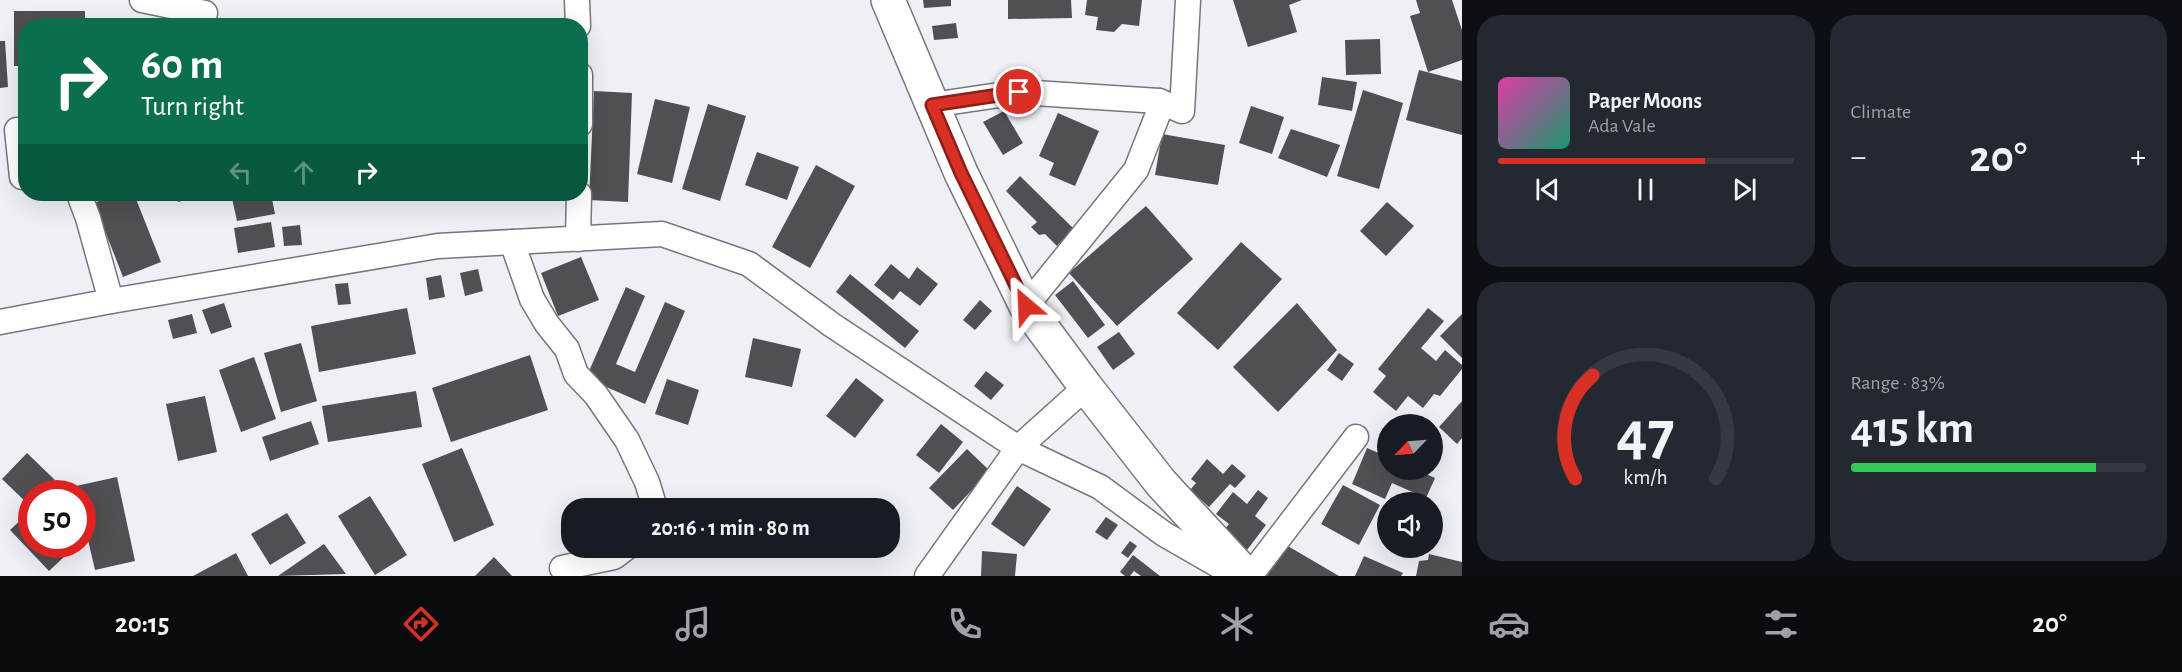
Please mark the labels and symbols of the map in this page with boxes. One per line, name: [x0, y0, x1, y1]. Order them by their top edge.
pin: [993, 66, 1044, 117]
position arrow: [994, 274, 1058, 338]
north arrow: [1377, 414, 1443, 480]
speed limit sign: 50: [18, 480, 96, 558]

